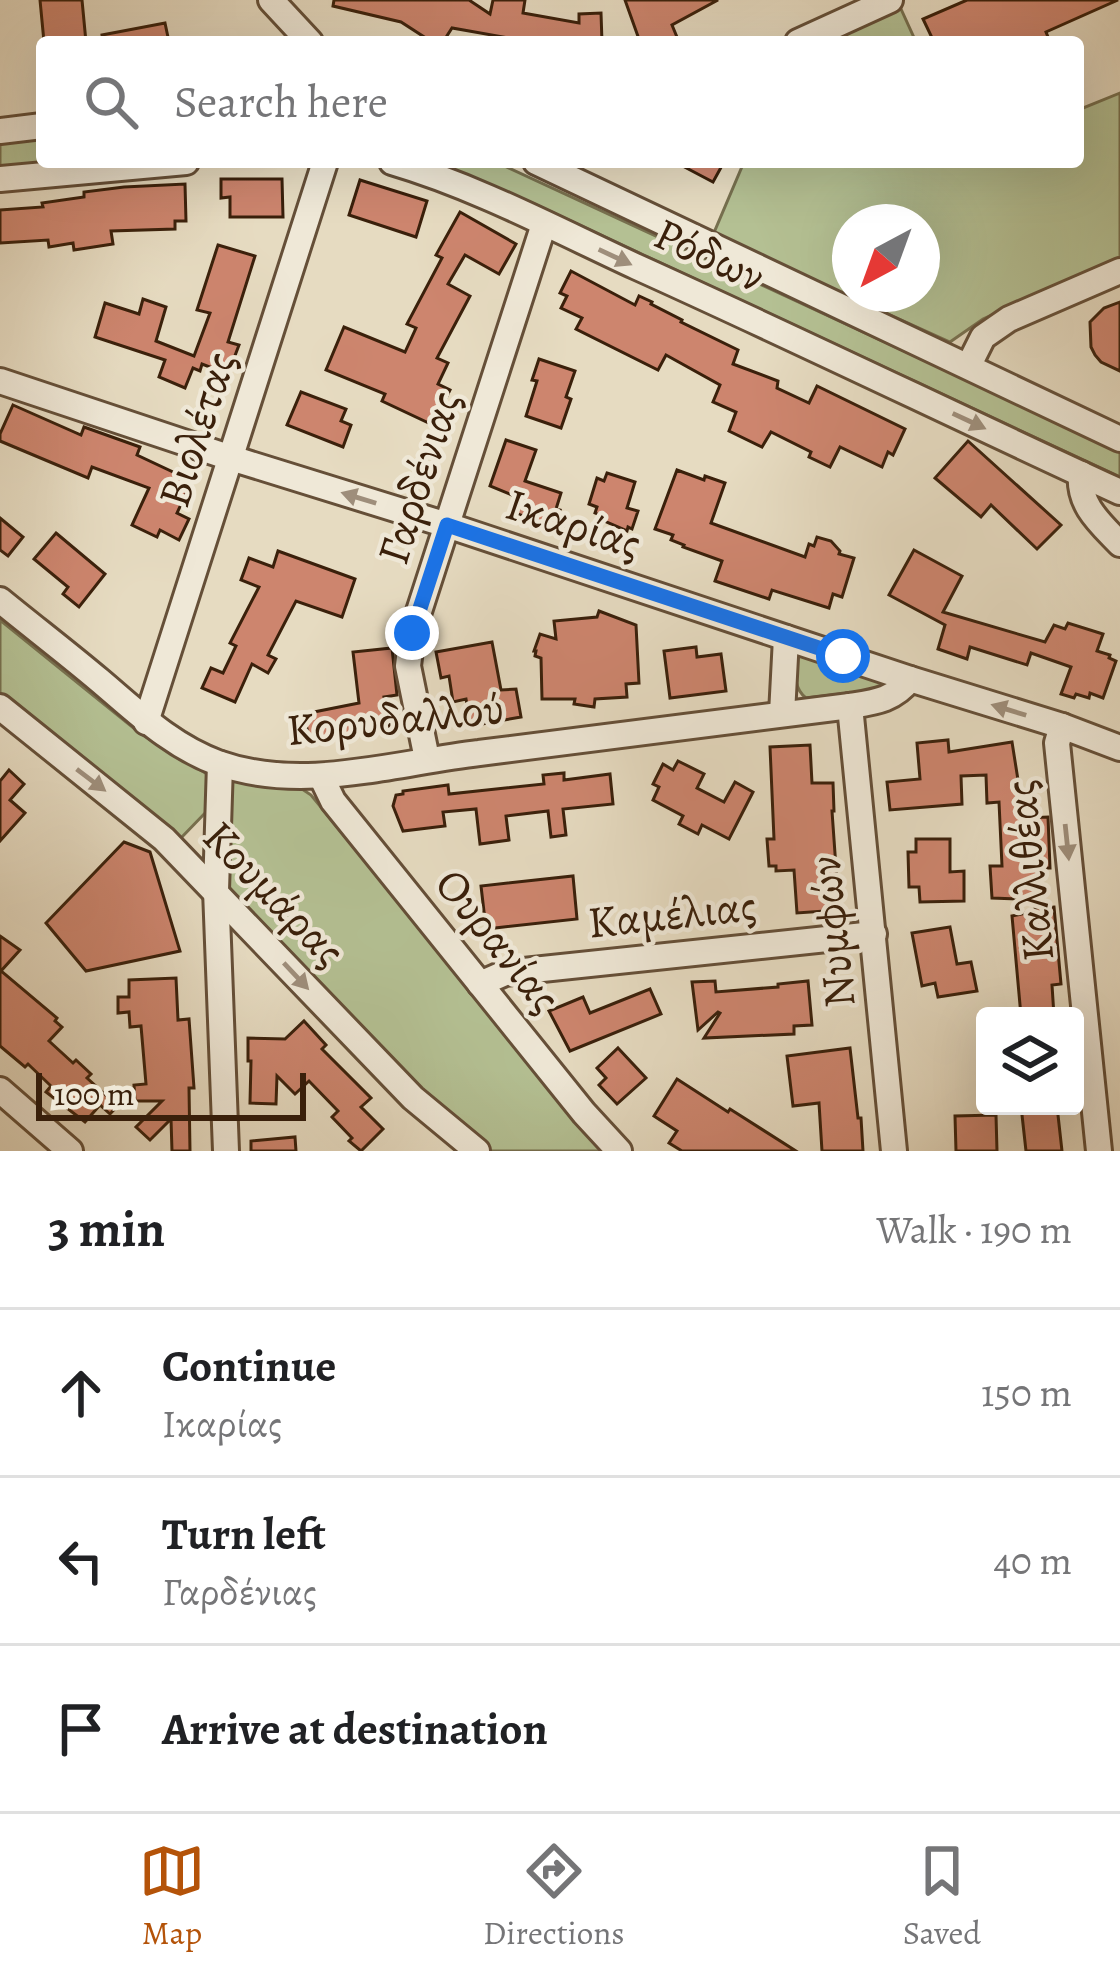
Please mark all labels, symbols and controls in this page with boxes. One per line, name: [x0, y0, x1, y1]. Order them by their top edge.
search box: [36, 36, 1084, 168]
icon: search: [78, 69, 144, 135]
text: Search here: [174, 71, 388, 133]
street label: Ρόδων: [644, 202, 775, 307]
north arrow: [832, 204, 940, 312]
one-way arrow: [598, 247, 633, 267]
street label: Βιολέτας: [143, 344, 251, 515]
street label: Γαρδένιας: [362, 383, 476, 572]
one-way arrow: [952, 411, 987, 431]
street label: Ικαρίας: [498, 473, 649, 575]
one-way arrow: [340, 488, 377, 506]
route end: [385, 606, 439, 660]
route start: [816, 629, 870, 683]
street label: Κορυδαλλού: [283, 677, 507, 761]
one-way arrow: [991, 700, 1027, 718]
one-way arrow: [75, 768, 107, 792]
street label: Καλλιθέας: [989, 777, 1069, 965]
street label: Κουμάρας: [189, 807, 360, 981]
one-way arrow: [1058, 824, 1077, 861]
street label: Νυμφών: [793, 853, 871, 1011]
street label: Ουρανίας: [421, 855, 576, 1026]
street label: Καμέλιας: [585, 874, 759, 954]
one-way arrow: [282, 961, 310, 990]
map controls: [976, 1007, 1084, 1115]
button: layers: [976, 1007, 1084, 1115]
scale bar: [36, 1067, 306, 1120]
text: 100 m: [54, 1071, 134, 1116]
text: 3 min: [48, 1194, 165, 1264]
text: Walk · 190 m: [876, 1203, 1072, 1256]
text: Continue: [162, 1335, 336, 1397]
icon: ahead: [48, 1360, 114, 1426]
text: 150 m: [981, 1366, 1072, 1419]
text: Ικαρίας: [162, 1397, 282, 1450]
text: Turn left: [162, 1503, 326, 1565]
icon: left: [48, 1528, 114, 1594]
text: 40 m: [993, 1534, 1072, 1587]
text: Γαρδένιας: [162, 1565, 317, 1618]
icon: arrive: [48, 1696, 114, 1762]
text: Arrive at destination: [162, 1698, 548, 1760]
tab: Map: [139, 1838, 205, 1955]
tab: Directions: [483, 1838, 625, 1955]
tab: Saved: [903, 1838, 981, 1955]

